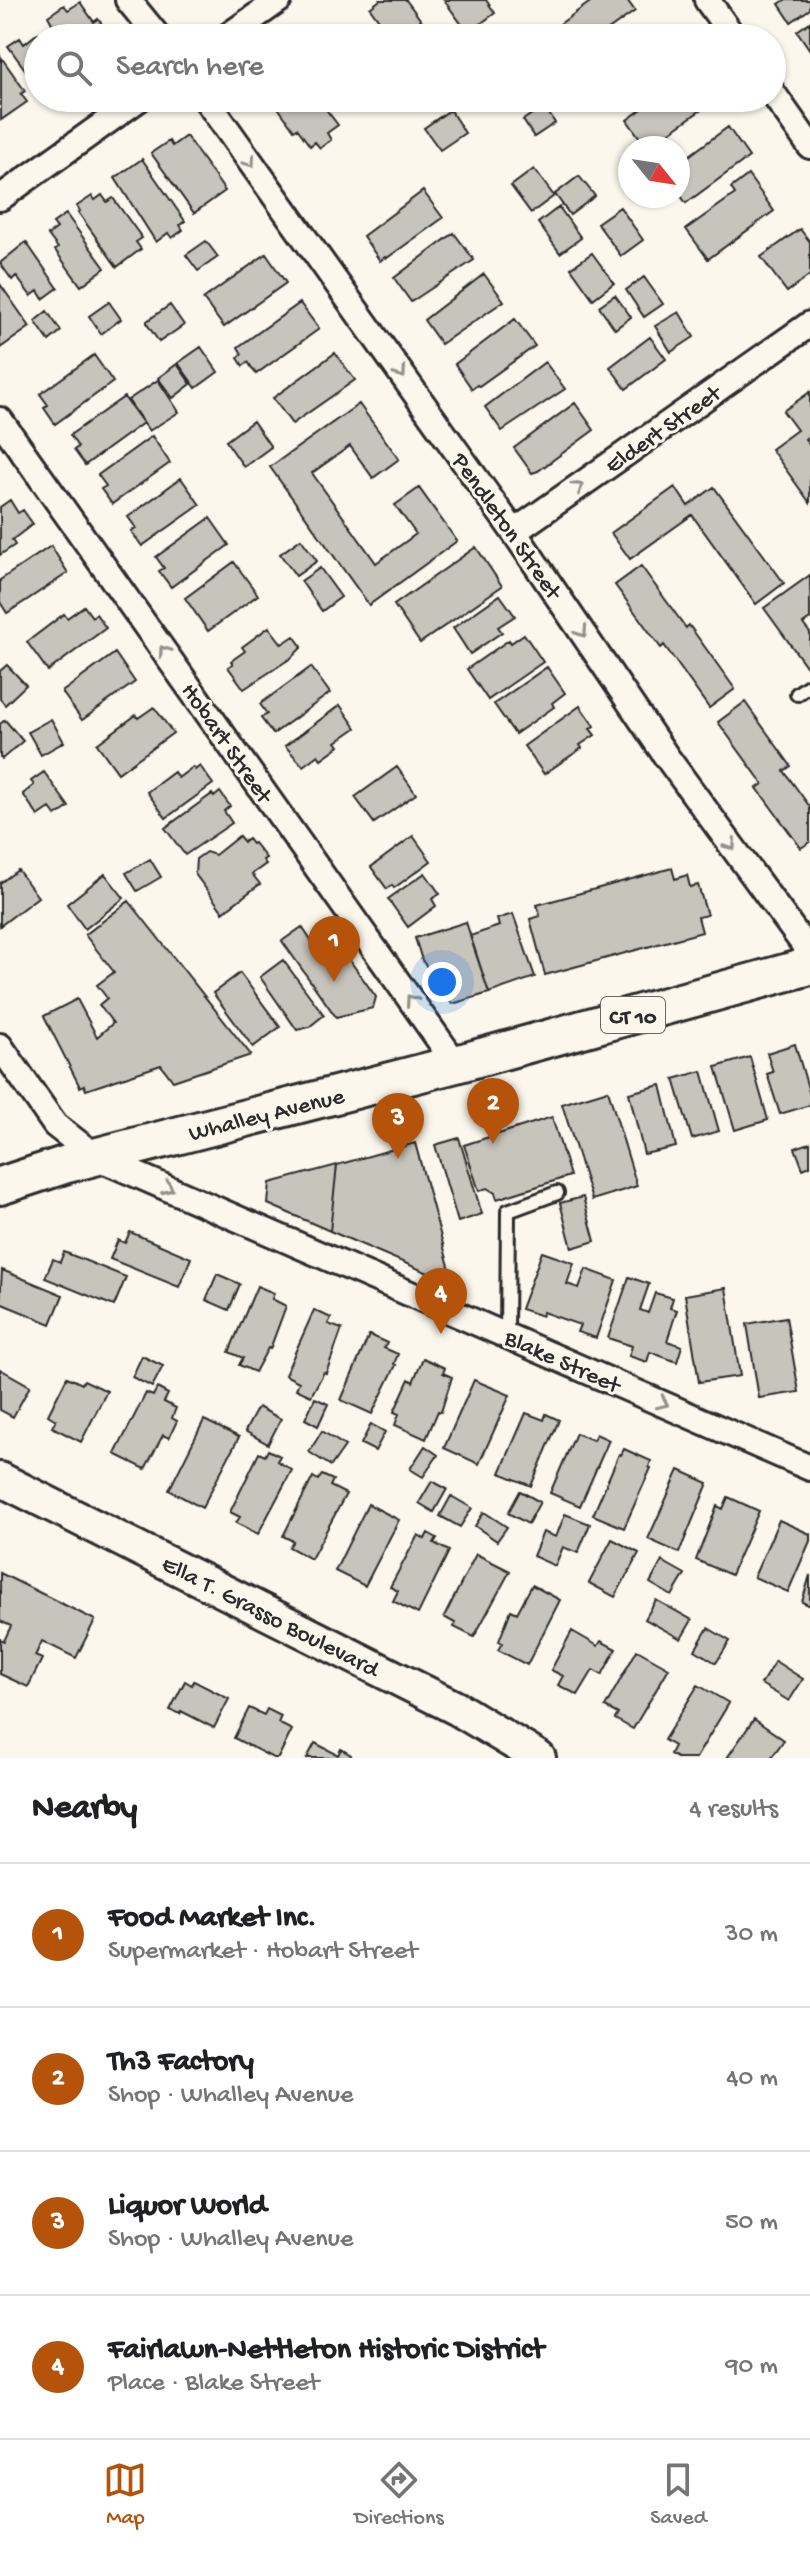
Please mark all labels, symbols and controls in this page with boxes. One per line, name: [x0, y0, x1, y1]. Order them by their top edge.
search box: [24, 24, 786, 112]
icon: search: [52, 46, 96, 90]
text: Search here: [116, 51, 264, 86]
north arrow: [618, 136, 690, 208]
one-way arrow: [241, 153, 255, 167]
one-way arrow: [391, 365, 406, 379]
street label: Eldert Street: [601, 379, 729, 481]
street label: Pendleton Street: [443, 447, 568, 608]
one-way arrow: [569, 482, 583, 497]
one-way arrow: [572, 624, 587, 638]
one-way arrow: [159, 645, 174, 660]
street label: Hobart Street: [173, 678, 278, 812]
one-way arrow: [722, 837, 736, 851]
pin: 1: [308, 916, 360, 982]
your location: [422, 962, 462, 1002]
one-way arrow: [406, 995, 421, 1009]
road number: CT 10: [601, 997, 665, 1033]
pin: 2: [467, 1078, 519, 1144]
street label: Whalley Avenue: [186, 1083, 348, 1150]
pin: 3: [372, 1093, 424, 1159]
one-way arrow: [159, 1178, 174, 1194]
pin: 4: [415, 1268, 467, 1334]
street label: Blake Street: [498, 1324, 626, 1402]
one-way arrow: [654, 1394, 669, 1410]
street label: Ella T. Grasso Boulevard: [156, 1551, 385, 1686]
text: Nearby: [32, 1790, 137, 1830]
text: 4 results: [689, 1795, 778, 1826]
text: Food Market Inc.: [108, 1902, 317, 1937]
text: 1: [53, 1920, 63, 1951]
text: 30 m: [725, 1920, 778, 1951]
text: Supermarket · Hobart Street: [108, 1937, 418, 1968]
text: Th3 Factory: [108, 2046, 254, 2081]
text: 2: [52, 2064, 64, 2095]
text: 40 m: [726, 2064, 778, 2095]
text: Shop · Whalley Avenue: [108, 2081, 353, 2112]
text: Liquor World: [108, 2190, 267, 2225]
text: 3: [51, 2208, 65, 2239]
text: 50 m: [725, 2208, 778, 2239]
text: Shop · Whalley Avenue: [108, 2225, 353, 2256]
text: Fairlawn-Nettleton Historic District: [108, 2334, 544, 2369]
text: 4: [52, 2352, 64, 2383]
text: 90 m: [726, 2352, 778, 2383]
text: Place · Blake Street: [108, 2369, 319, 2400]
tab: Map: [103, 2458, 147, 2532]
tab: Directions: [354, 2458, 444, 2532]
tab: Saved: [650, 2458, 707, 2532]

